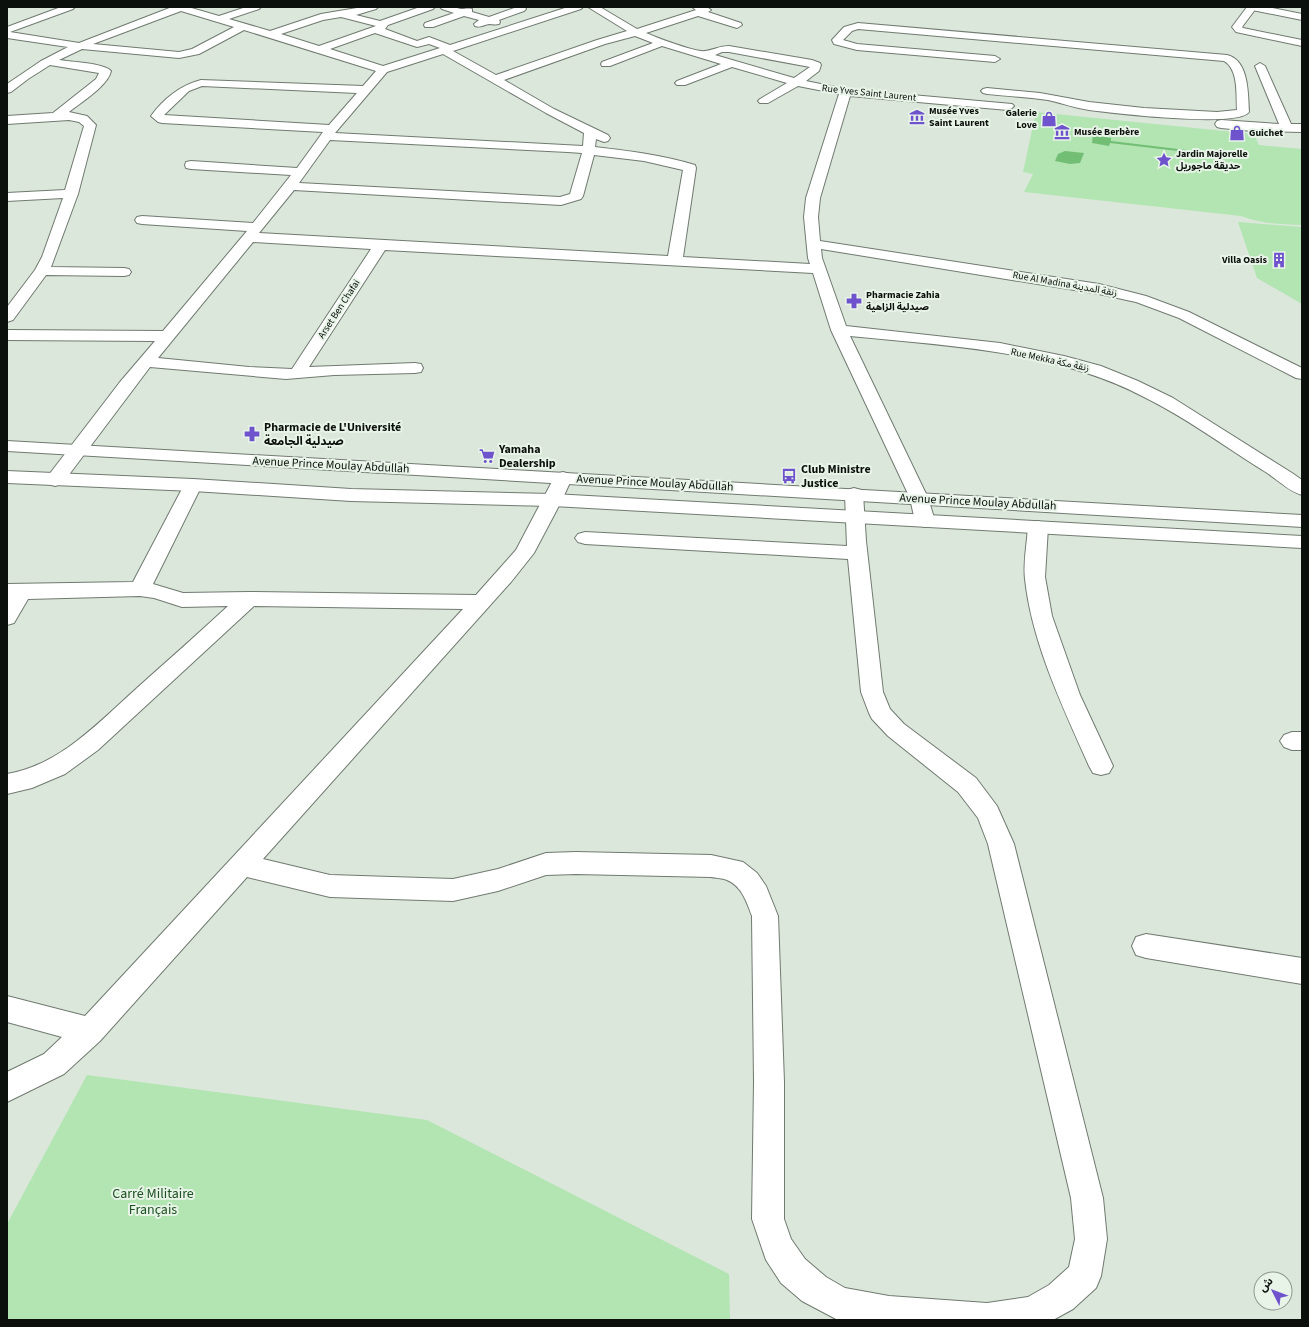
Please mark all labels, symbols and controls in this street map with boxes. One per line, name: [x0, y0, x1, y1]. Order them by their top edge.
street label: Rue Yves Saint Laurent: [821, 81, 917, 105]
place label: Musée Yves Saint Laurent: [929, 104, 989, 130]
place label: Galerie Love: [1005, 106, 1037, 132]
museum icon: Musée Yves Saint Laurent: [908, 108, 926, 126]
shop icon: Galerie Love: [1040, 110, 1058, 128]
museum icon: Musée Berbère: [1053, 123, 1071, 141]
shop icon: Guichet: [1228, 124, 1246, 142]
place label: Musée Berbère: [1074, 125, 1139, 139]
place label: Guichet: [1249, 126, 1283, 140]
place label: Jardin Majorelle حديقة ماجوريل: [1176, 147, 1248, 173]
place icon: Jardin Majorelle حديقة ماجوريل: [1155, 151, 1173, 169]
building icon: Villa Oasis: [1270, 251, 1288, 269]
place label: Villa Oasis: [1221, 253, 1268, 267]
street label: Rue Al Madina زنقة المدينة: [1012, 268, 1119, 300]
street label: Arset Ben Chafai: [315, 277, 363, 341]
place label: Pharmacie Zahia صيدلية الزاهية: [866, 288, 940, 314]
pharmacy icon: Pharmacie Zahia صيدلية الزاهية: [845, 292, 863, 310]
street label: Rue Mekka زنقة مكة: [1009, 345, 1091, 375]
place label: Pharmacie de L'Université صيدلية الجامعة: [264, 419, 401, 450]
pharmacy icon: Pharmacie de L'Université صيدلية الجامعة: [243, 425, 261, 443]
place label: Yamaha Dealership: [498, 441, 556, 472]
supermarket icon: Yamaha Dealership: [478, 447, 496, 465]
street label: Avenue Prince Moulay Abdullah: [252, 452, 410, 478]
place label: Club Ministre Justice: [801, 461, 871, 492]
bus stop icon: Club Ministre Justice: [780, 467, 798, 485]
street label: Avenue Prince Moulay Abdullah: [576, 470, 734, 496]
street label: Avenue Prince Moulay Abdullah: [899, 489, 1057, 515]
park label: Carré Militaire Français: [112, 1184, 194, 1220]
north arrow: [1253, 1271, 1293, 1311]
text: ش: [1255, 1274, 1277, 1295]

